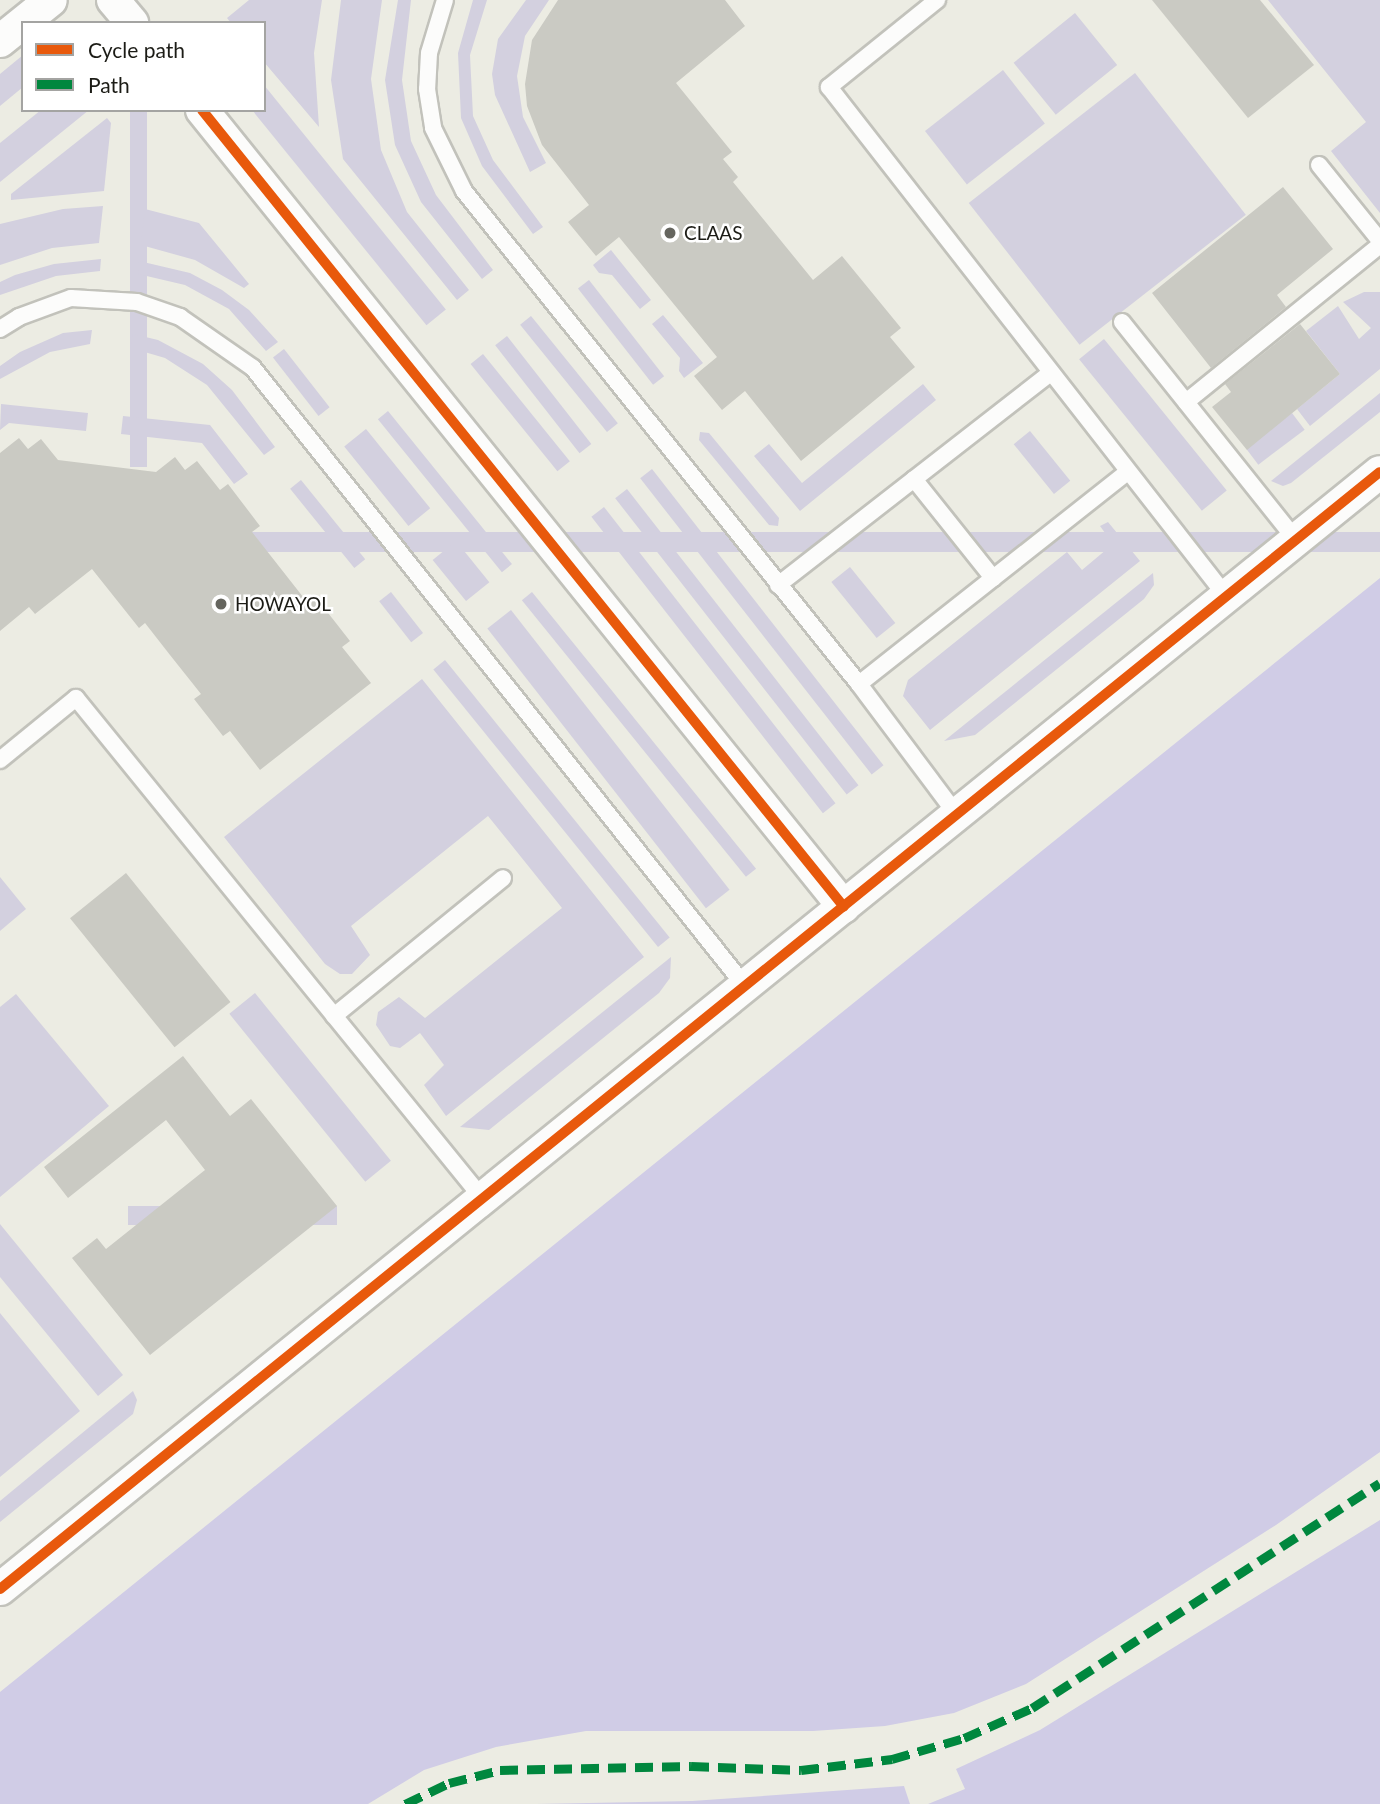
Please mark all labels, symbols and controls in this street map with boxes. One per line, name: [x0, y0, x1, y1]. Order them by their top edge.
legend: [21, 21, 266, 112]
text: Cycle path: [88, 37, 185, 62]
text: Path: [88, 72, 130, 97]
place label: CLAAS: [684, 222, 742, 244]
marker: CLAAS: [662, 225, 678, 241]
place label: HOWAYOL: [235, 593, 331, 615]
marker: HOWAYOL: [213, 596, 229, 612]

